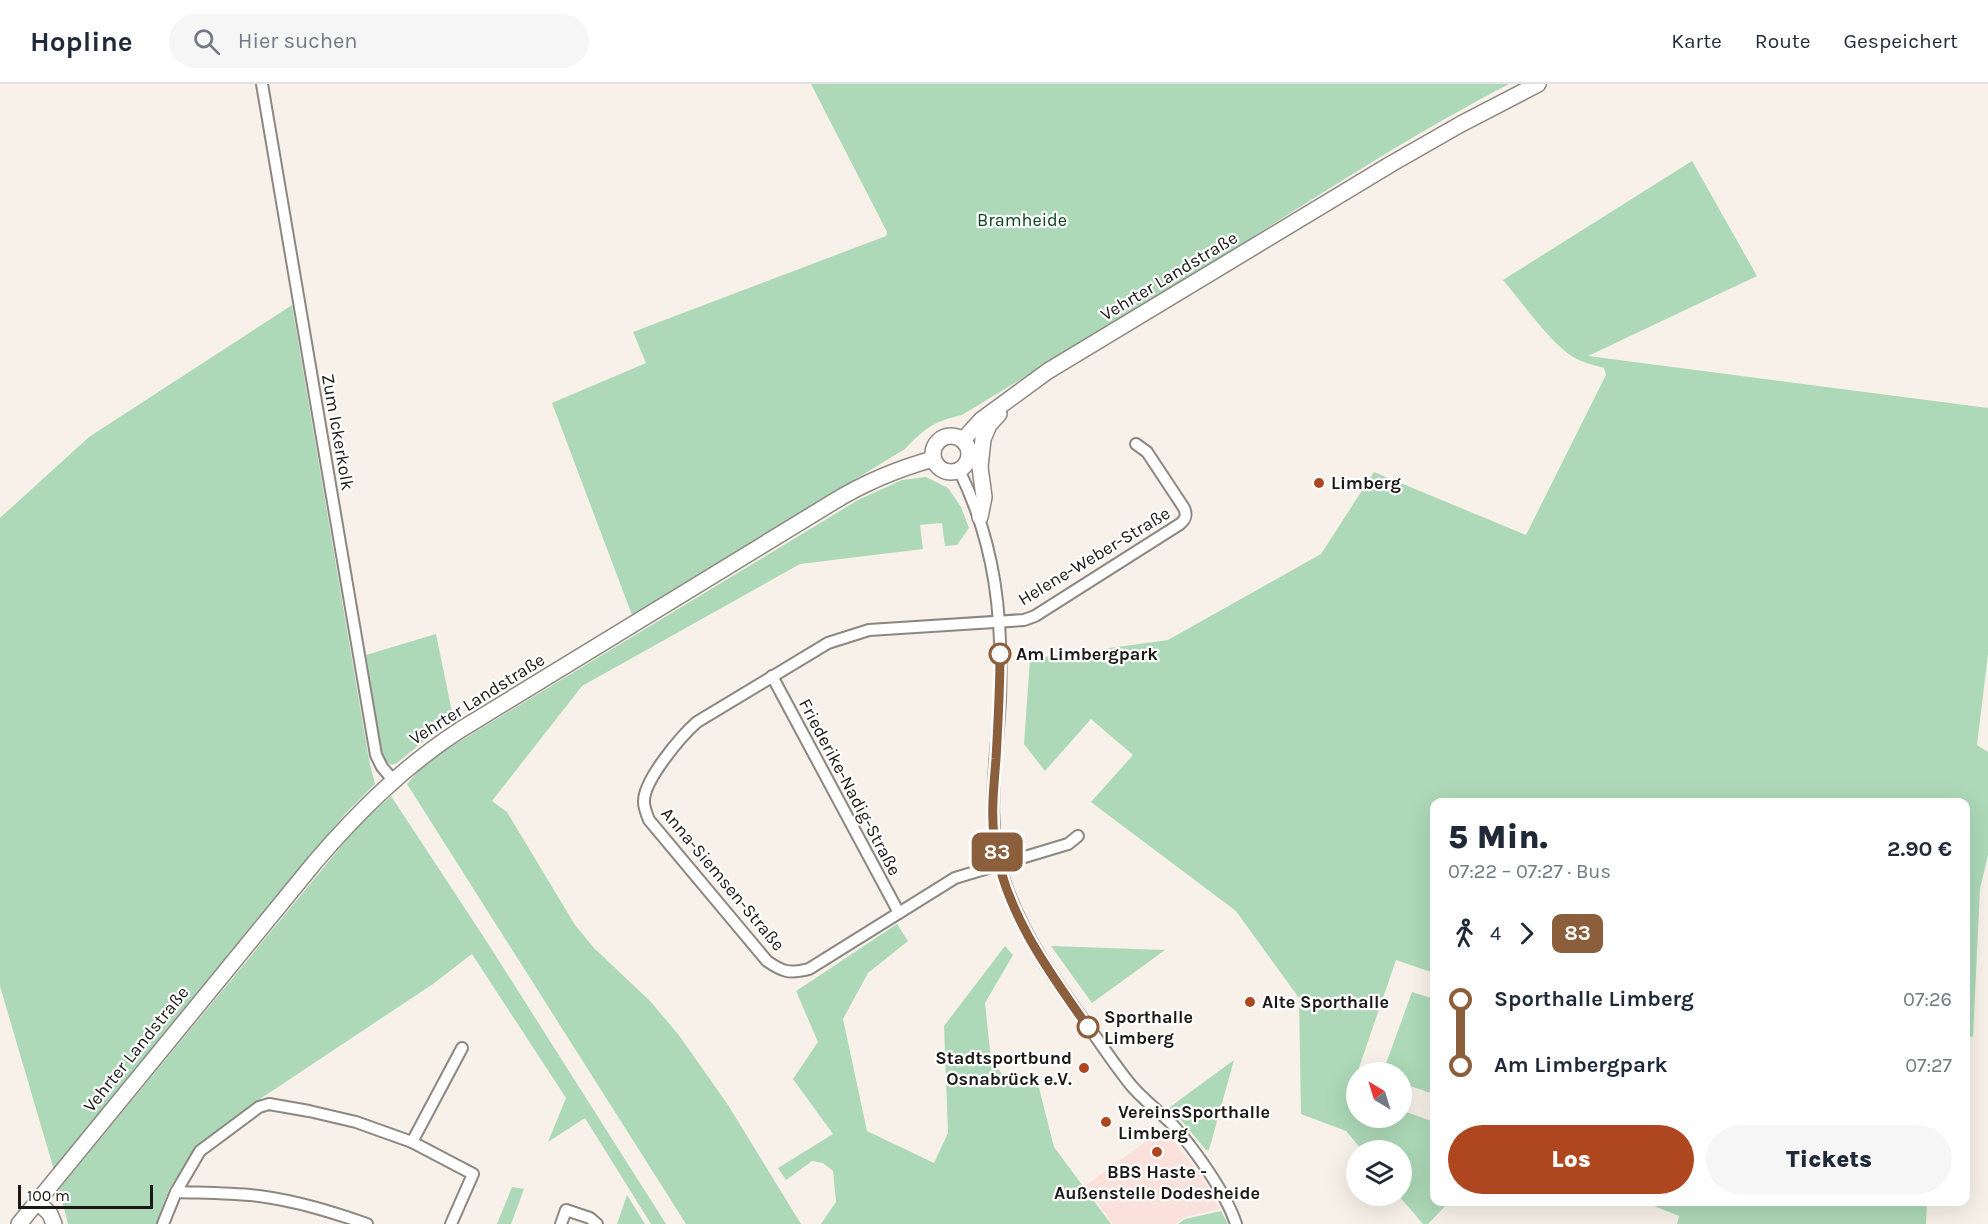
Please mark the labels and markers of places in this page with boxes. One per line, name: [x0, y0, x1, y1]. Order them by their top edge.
place label: Limberg: [1331, 472, 1401, 494]
marker: Limberg: [1312, 476, 1326, 490]
marker: Am Limbergpark: [989, 643, 1011, 665]
place label: Am Limbergpark: [1016, 643, 1158, 665]
place label: Alte Sporthalle: [1262, 991, 1389, 1013]
marker: Alte Sporthalle: [1243, 995, 1257, 1009]
place label: Sporthalle Limberg: [1104, 1006, 1193, 1049]
marker: Sporthalle Limberg: [1077, 1016, 1099, 1038]
place label: Stadtsportbund Osnabrück e.V.: [935, 1047, 1072, 1090]
marker: Stadtsportbund Osnabrück e.V.: [1077, 1061, 1091, 1075]
place label: VereinsSporthalle Limberg: [1118, 1101, 1270, 1144]
marker: VereinsSporthalle Limberg: [1099, 1115, 1113, 1129]
marker: BBS Haste - Außenstelle Dodesheide: [1150, 1145, 1164, 1159]
place label: BBS Haste - Außenstelle Dodesheide: [1054, 1161, 1260, 1204]

